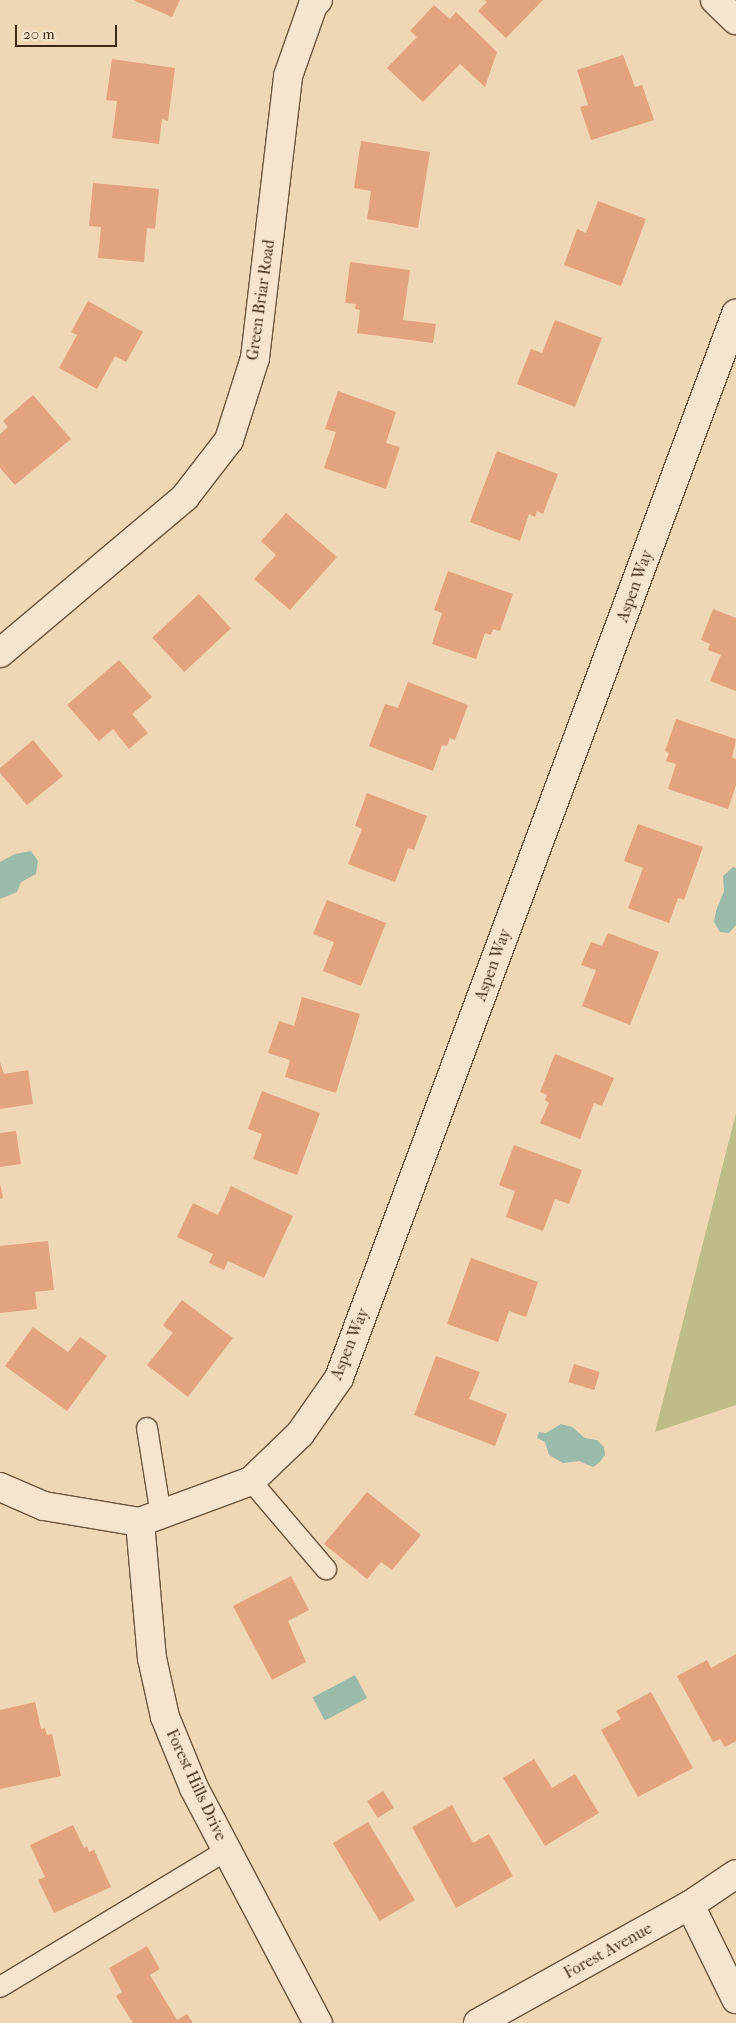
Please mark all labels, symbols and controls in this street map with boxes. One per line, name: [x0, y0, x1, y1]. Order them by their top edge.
scale bar: [18, 15, 120, 47]
text: 20 m: [23, 25, 55, 43]
street label: Green Briar Road: [243, 238, 279, 362]
street label: Aspen Way: [613, 547, 657, 625]
street label: Aspen Way: [471, 926, 515, 1004]
street label: Aspen Way: [327, 1305, 373, 1383]
street label: Forest Hills Drive: [162, 1726, 230, 1844]
street label: Forest Avenue: [561, 1919, 655, 1983]

